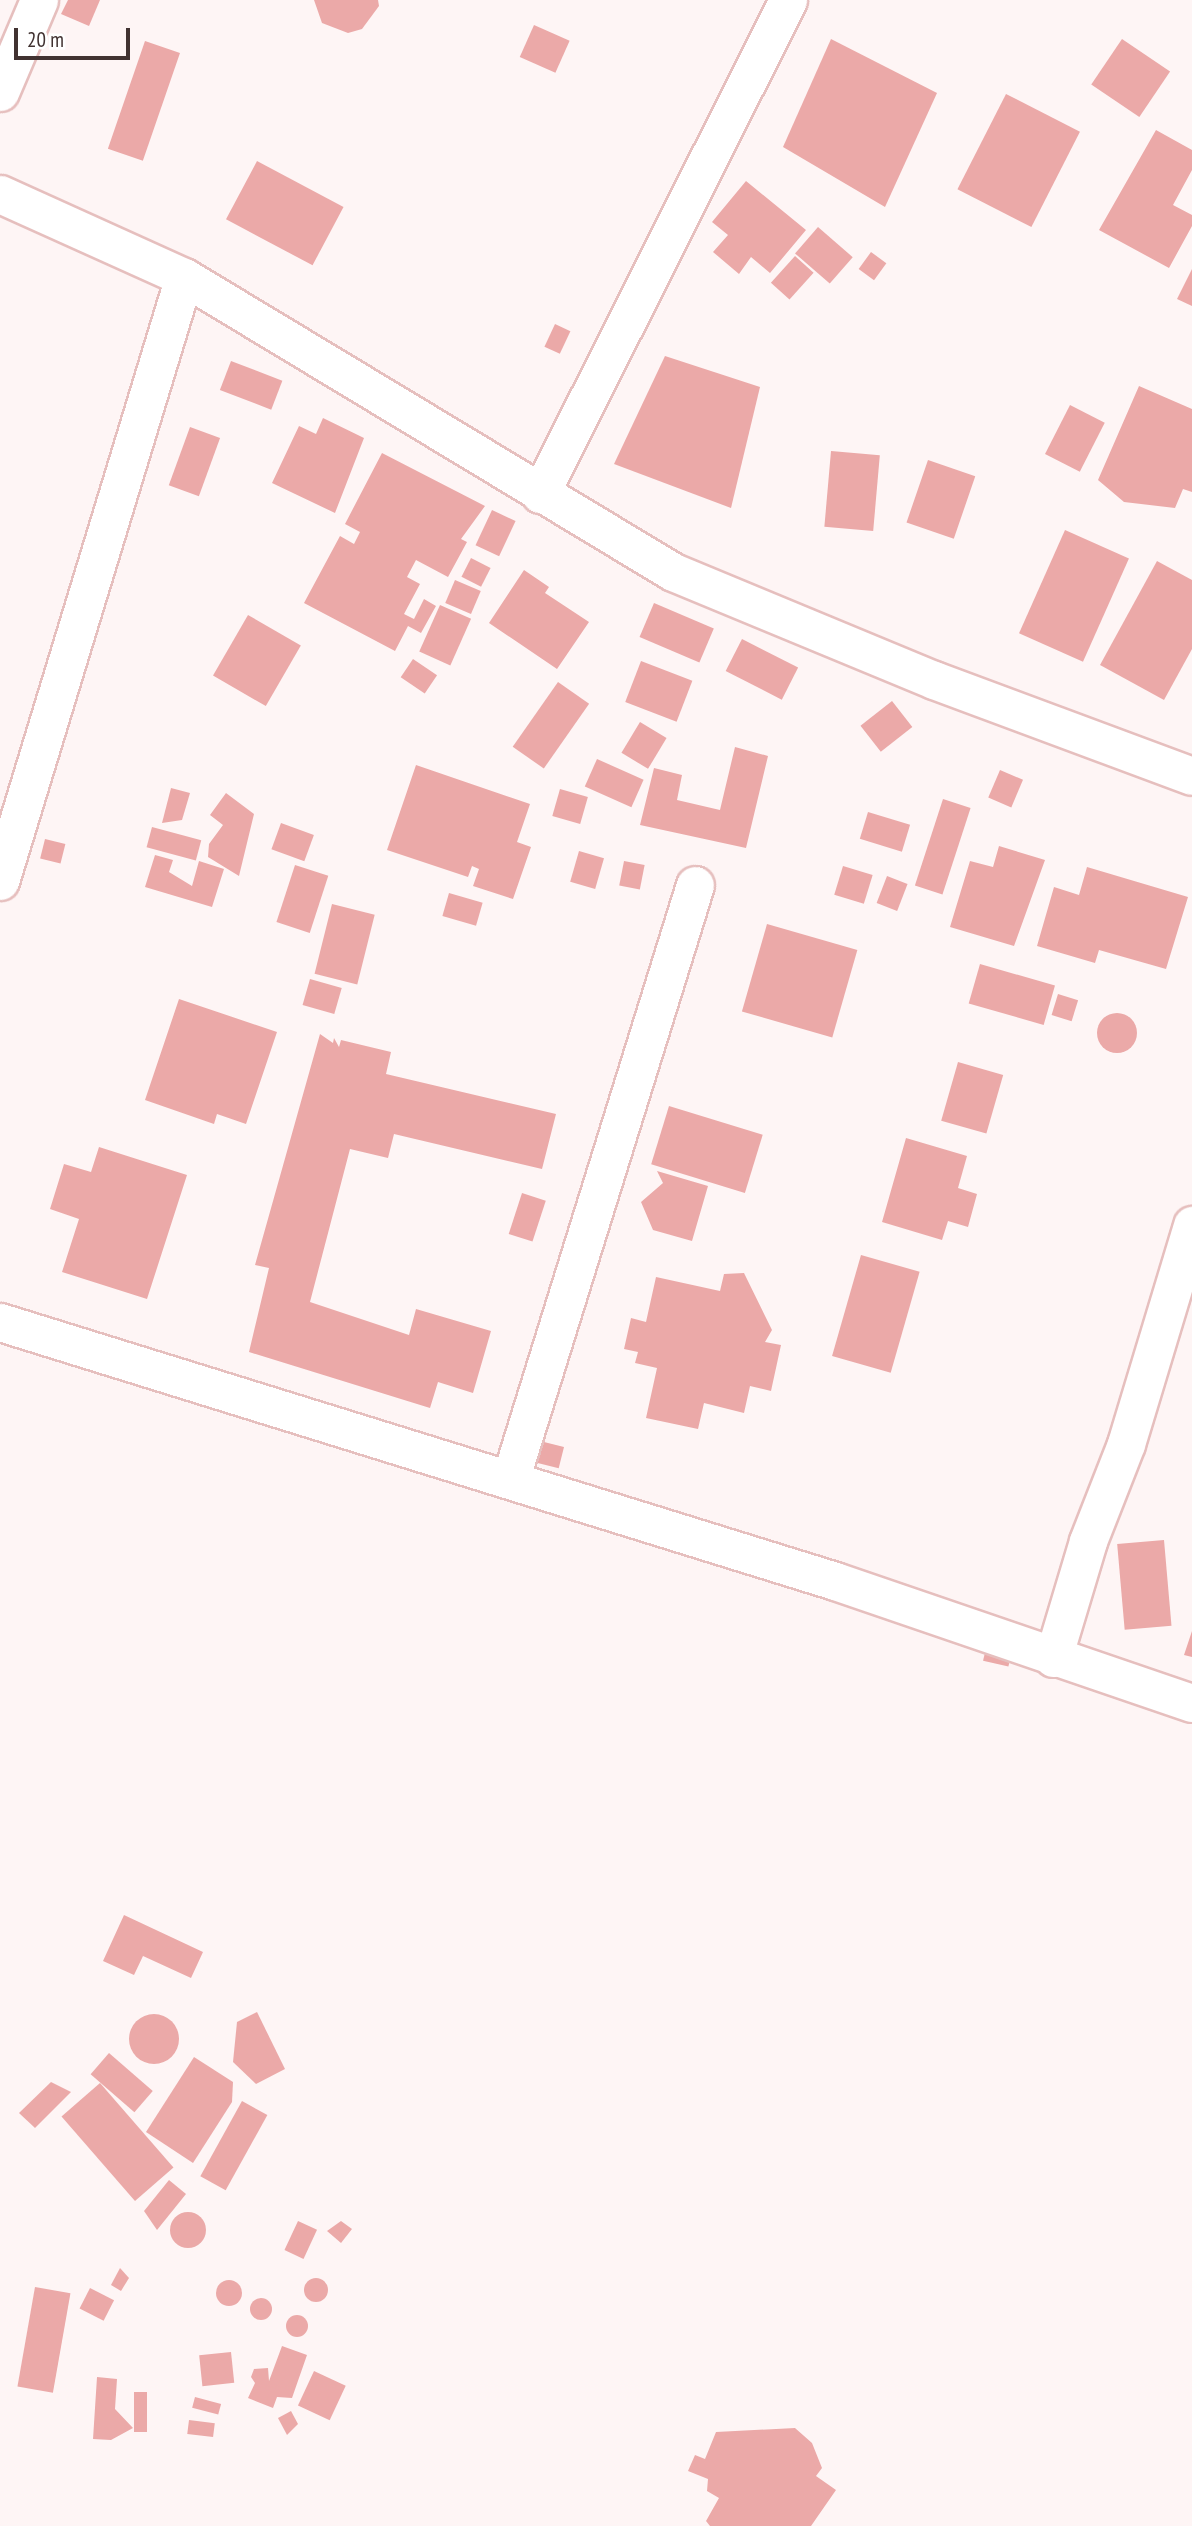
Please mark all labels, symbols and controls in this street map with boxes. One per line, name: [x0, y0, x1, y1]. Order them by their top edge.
scale bar: [18, 14, 133, 58]
text: 20 m: [27, 26, 64, 53]

